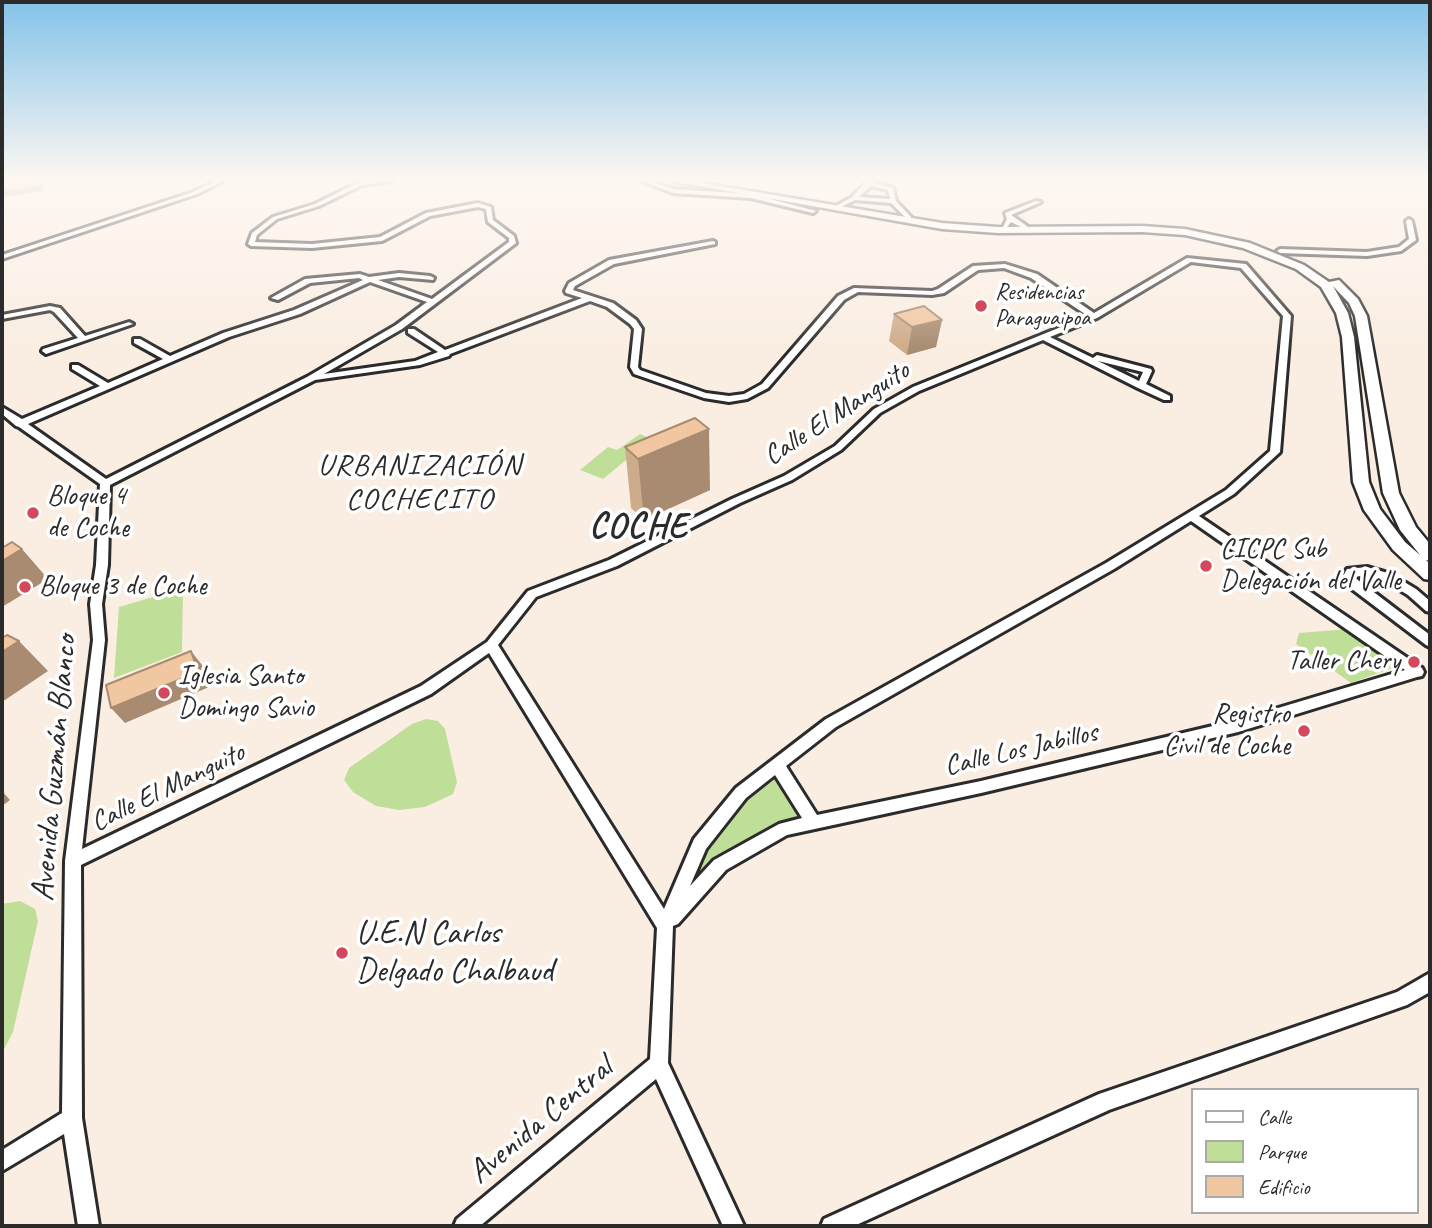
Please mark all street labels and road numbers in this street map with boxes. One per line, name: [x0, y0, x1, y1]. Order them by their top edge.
street label: Calle El Manguito: [758, 354, 916, 474]
street label: Avenida Guzmán Blanco: [24, 633, 86, 903]
street label: Calle Los Jabillos: [941, 716, 1101, 784]
street label: Calle El Manguito: [86, 736, 250, 840]
street label: Avenida Central: [461, 1049, 621, 1193]

